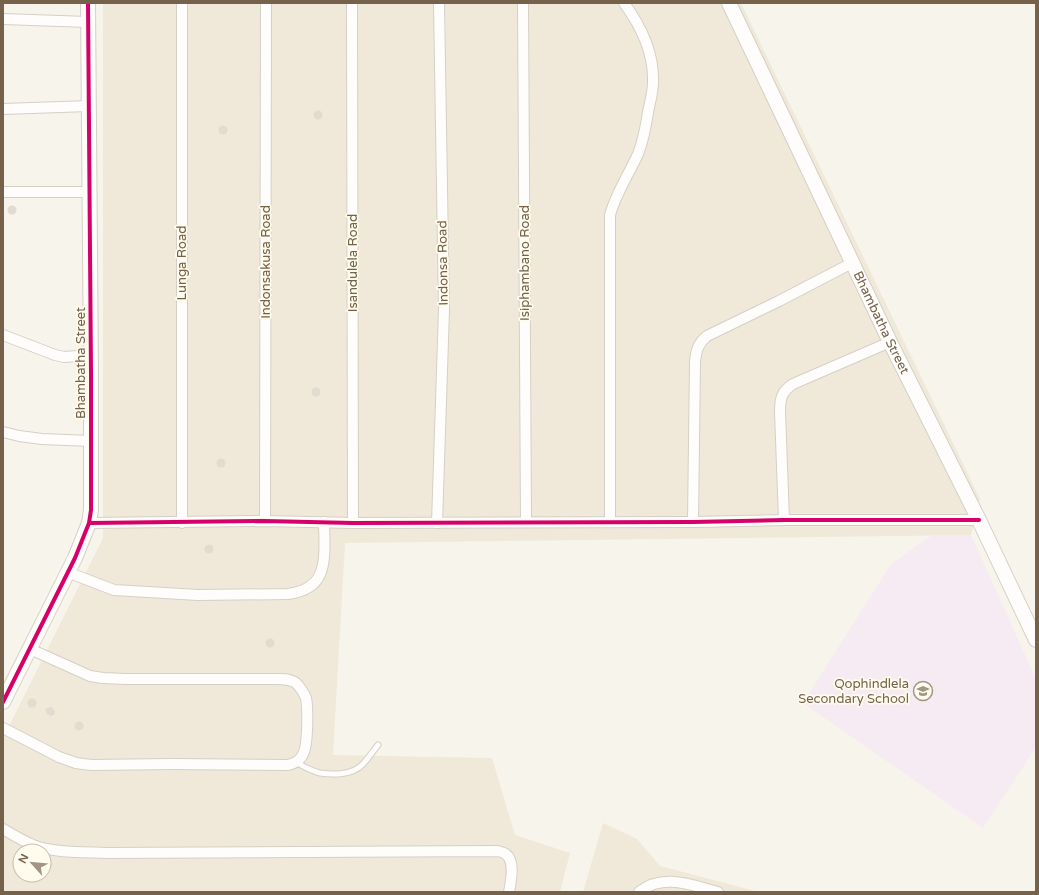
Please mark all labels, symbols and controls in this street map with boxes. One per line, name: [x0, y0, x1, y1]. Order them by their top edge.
street label: Indonsakusa Road: [258, 205, 274, 319]
street label: Isiphambano Road: [517, 205, 533, 321]
street label: Isandulela Road: [345, 214, 361, 312]
street label: Indonsa Road: [434, 220, 452, 306]
street label: Lunga Road: [174, 226, 190, 300]
street label: Bhambatha Street: [850, 269, 913, 377]
street label: Bhambatha Street: [73, 307, 89, 419]
place label: Qophindlela Secondary School: [798, 676, 909, 707]
school or university icon: Qophindlela Secondary School: [912, 680, 934, 702]
north arrow: [12, 843, 52, 883]
text: N: [16, 852, 31, 866]

